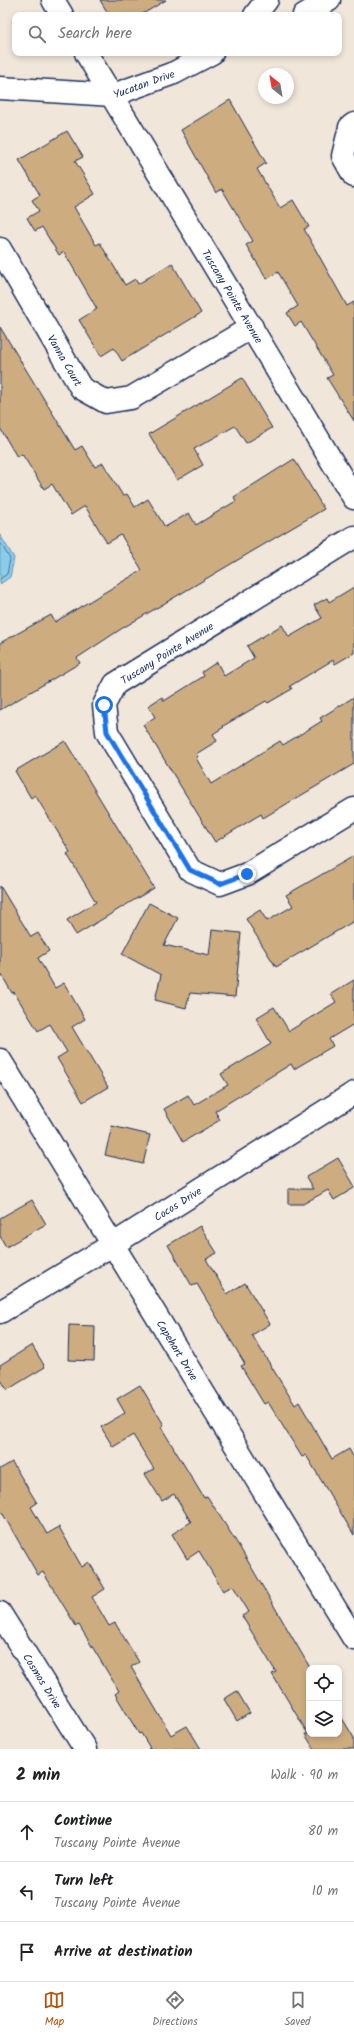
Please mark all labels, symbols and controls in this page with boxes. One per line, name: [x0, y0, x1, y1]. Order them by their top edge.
search box: [12, 12, 342, 56]
text: Search here: [58, 22, 132, 46]
icon: search: [26, 23, 48, 45]
street label: Yucatan Drive: [111, 65, 178, 104]
north arrow: [258, 68, 294, 104]
street label: Tuscany Pointe Avenue: [196, 246, 267, 347]
street label: Vanna Court: [42, 332, 87, 391]
street label: Tuscany Pointe Avenue: [117, 618, 218, 690]
route start: [95, 696, 113, 714]
route end: [238, 865, 256, 883]
street label: Cocos Drive: [151, 1183, 206, 1227]
street label: Capehart Drive: [151, 1317, 202, 1385]
street label: Cosmos Drive: [17, 1650, 66, 1713]
map controls: [306, 1665, 342, 1737]
button: locate: [306, 1665, 342, 1701]
button: layers: [306, 1701, 342, 1737]
text: 2 min: [16, 1762, 60, 1789]
text: Walk · 90 m: [271, 1765, 338, 1786]
text: Continue: [54, 1809, 112, 1833]
icon: ahead: [16, 1821, 38, 1843]
text: 80 m: [308, 1821, 338, 1842]
text: Tuscany Pointe Avenue: [54, 1833, 180, 1854]
text: Turn left: [54, 1869, 114, 1893]
icon: left: [16, 1881, 38, 1903]
text: 10 m: [312, 1881, 338, 1902]
text: Tuscany Pointe Avenue: [54, 1893, 180, 1914]
text: Arrive at destination: [54, 1940, 193, 1964]
icon: arrive: [16, 1941, 38, 1963]
tab: Map: [43, 1989, 65, 2031]
tab: Directions: [152, 1989, 198, 2031]
tab: Saved: [285, 1989, 311, 2031]

